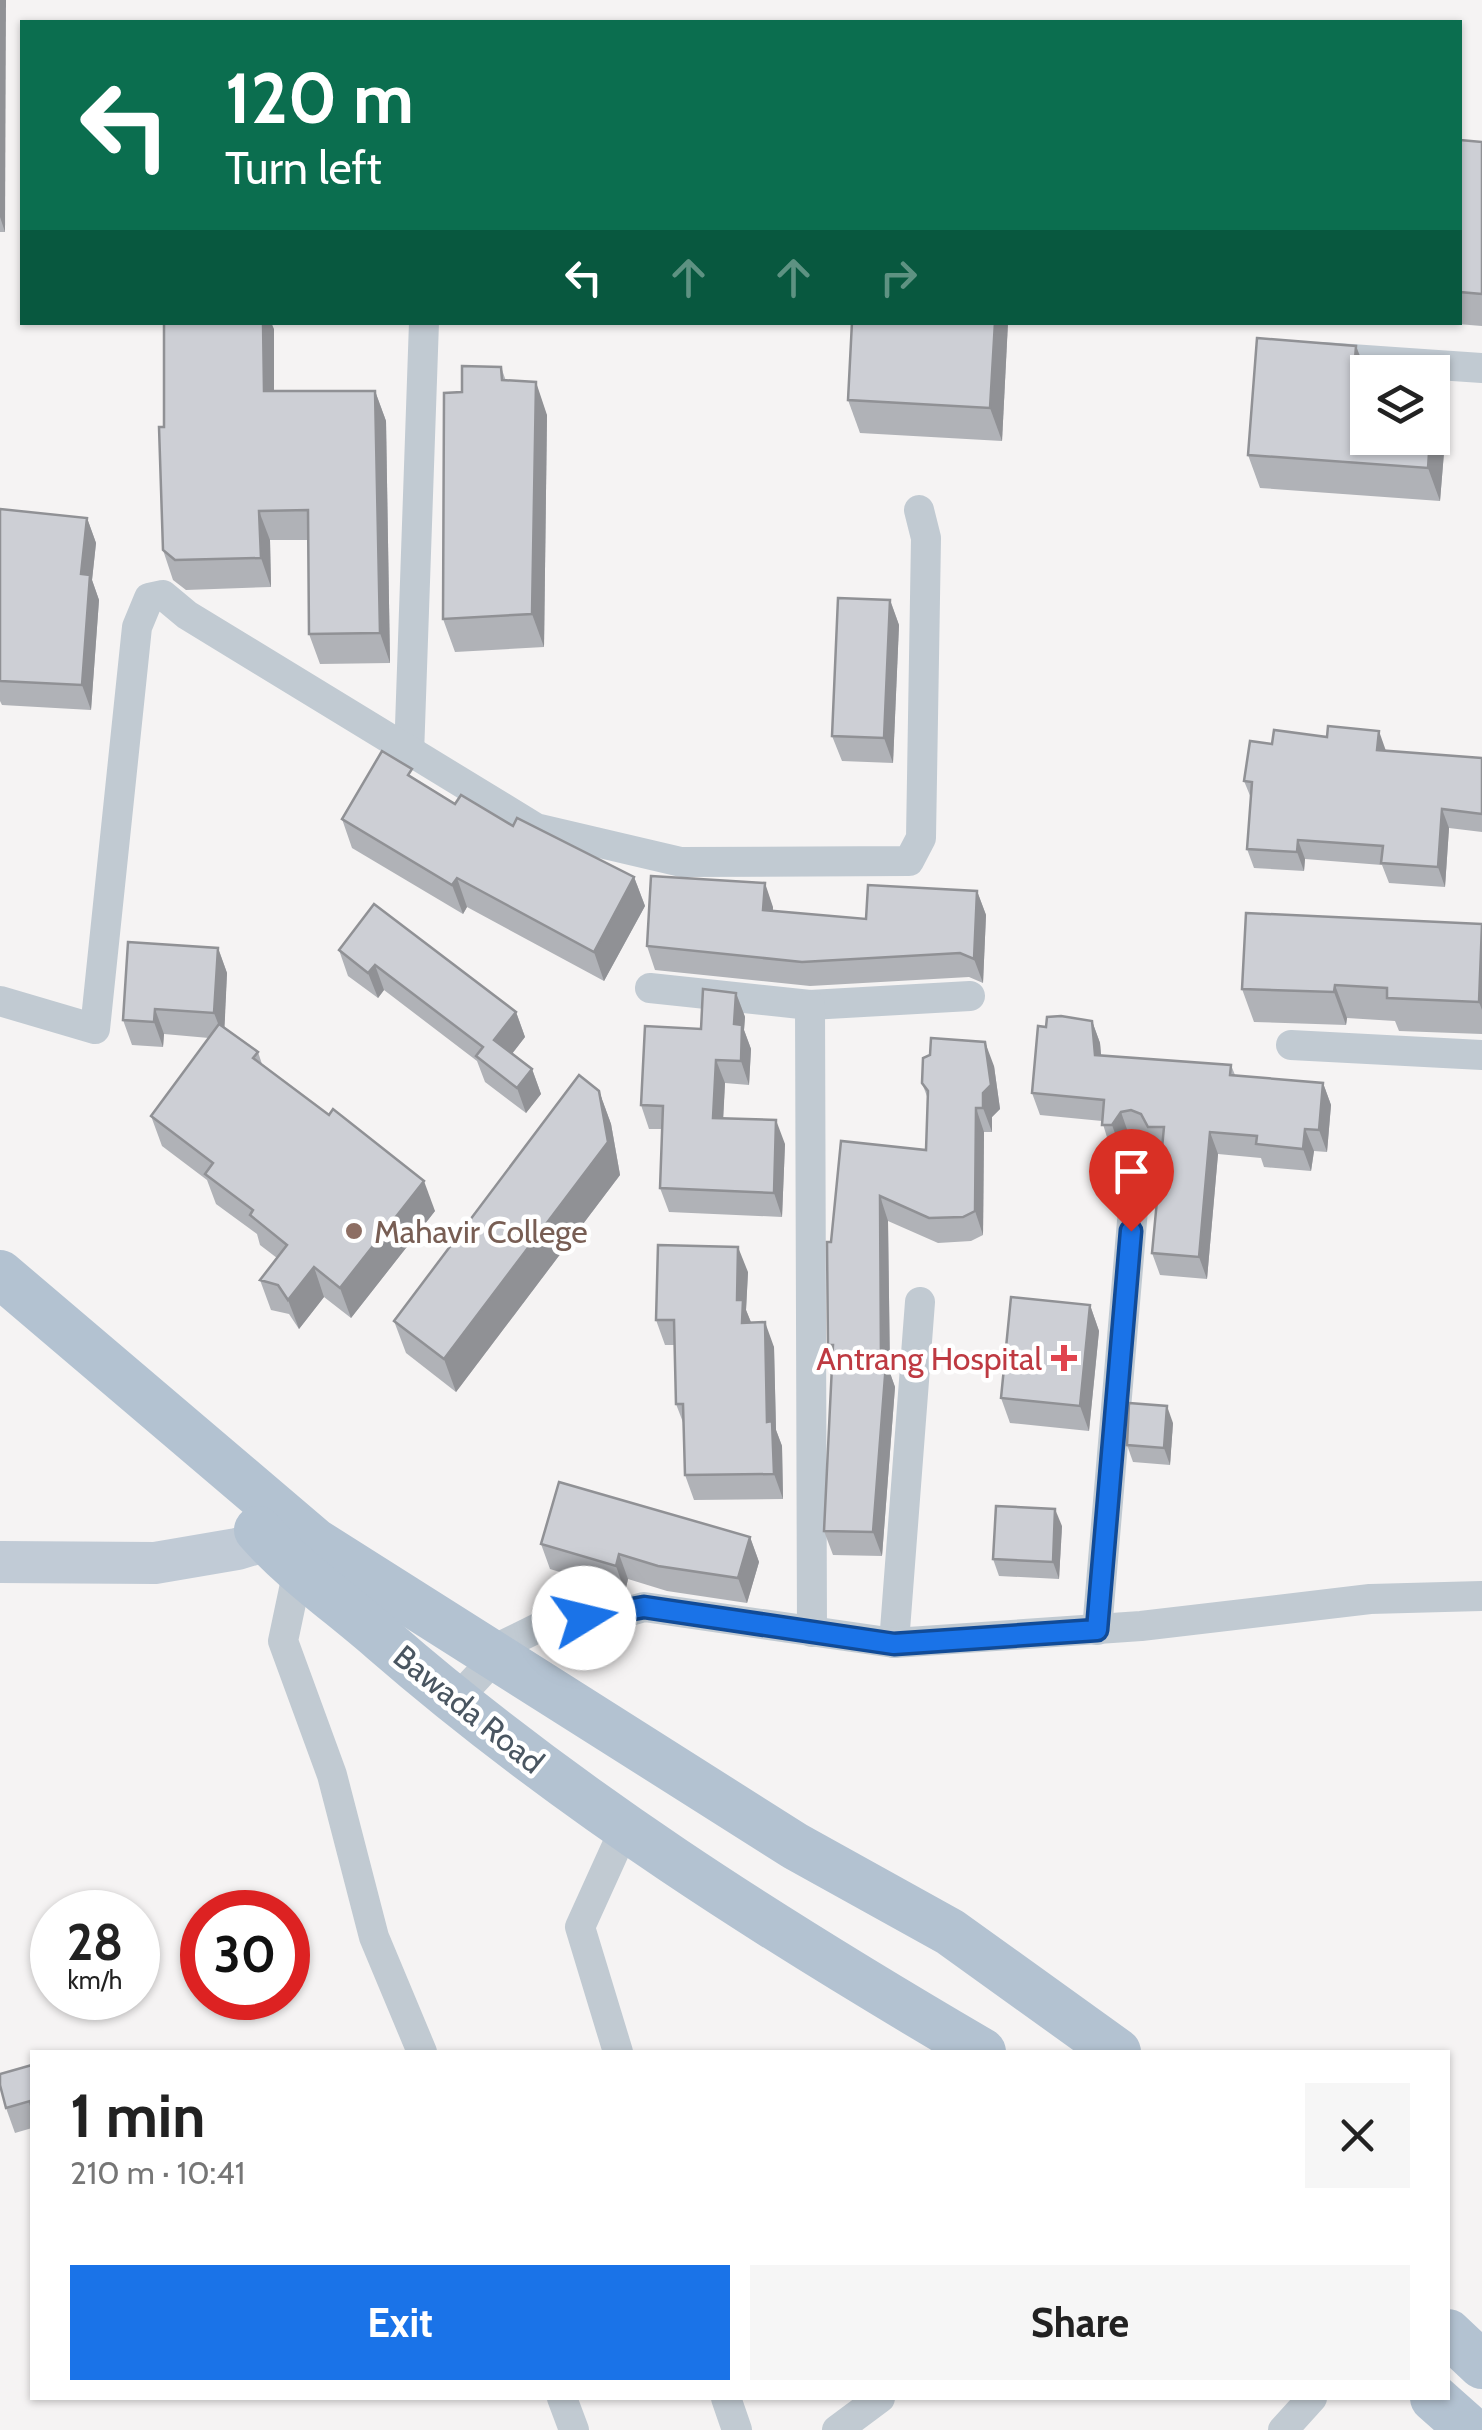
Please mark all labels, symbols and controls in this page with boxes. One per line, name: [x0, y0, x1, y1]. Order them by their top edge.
text: 120 m: [225, 55, 414, 141]
icon: left: [60, 60, 190, 190]
text: Turn left: [225, 141, 382, 195]
icon: left: [556, 250, 611, 305]
icon: ahead: [661, 250, 716, 305]
icon: ahead: [766, 250, 821, 305]
icon: right: [871, 250, 926, 305]
map controls: [1350, 355, 1450, 455]
button: layers: [1350, 355, 1450, 455]
pin: [1089, 1129, 1174, 1232]
icon: arrive: [1104, 1144, 1159, 1199]
place label: Mahavir College: [374, 1212, 588, 1251]
marker: Mahavir College: [343, 1220, 365, 1242]
place label: Antrang Hospital: [816, 1339, 1042, 1378]
marker: Antrang Hospital: [1051, 1345, 1077, 1371]
position arrow: [532, 1566, 636, 1670]
street label: Bawada Road: [386, 1637, 552, 1781]
speed limit sign: 30: [180, 1890, 310, 2020]
text: 28: [67, 1912, 123, 1973]
text: km/h: [68, 1965, 122, 1995]
text: 1 min: [70, 2079, 205, 2152]
button: close: [1305, 2083, 1410, 2188]
text: 210 m · 10:41: [70, 2153, 245, 2192]
button: Exit: [70, 2265, 730, 2380]
button: Share: [750, 2265, 1410, 2380]

